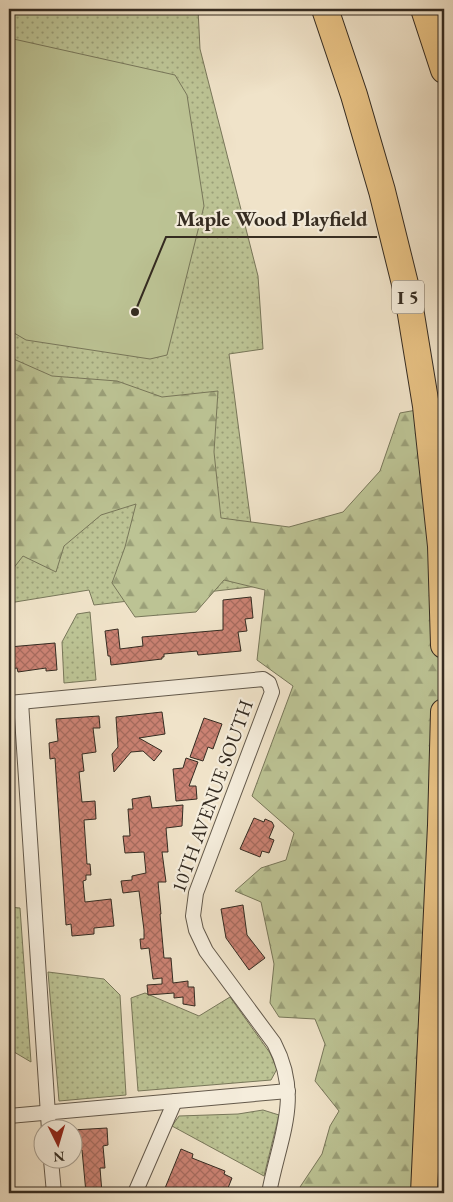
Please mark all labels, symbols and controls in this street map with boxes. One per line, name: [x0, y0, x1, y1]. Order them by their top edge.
callout: Maple Wood Playfield: [166, 201, 377, 237]
text: Maple Wood Playfield: [176, 205, 368, 232]
road number: I 5: [392, 280, 424, 314]
street label: 10TH AVENUE SOUTH: [165, 696, 259, 896]
north arrow: [32, 1120, 82, 1170]
text: N: [52, 1147, 66, 1166]

